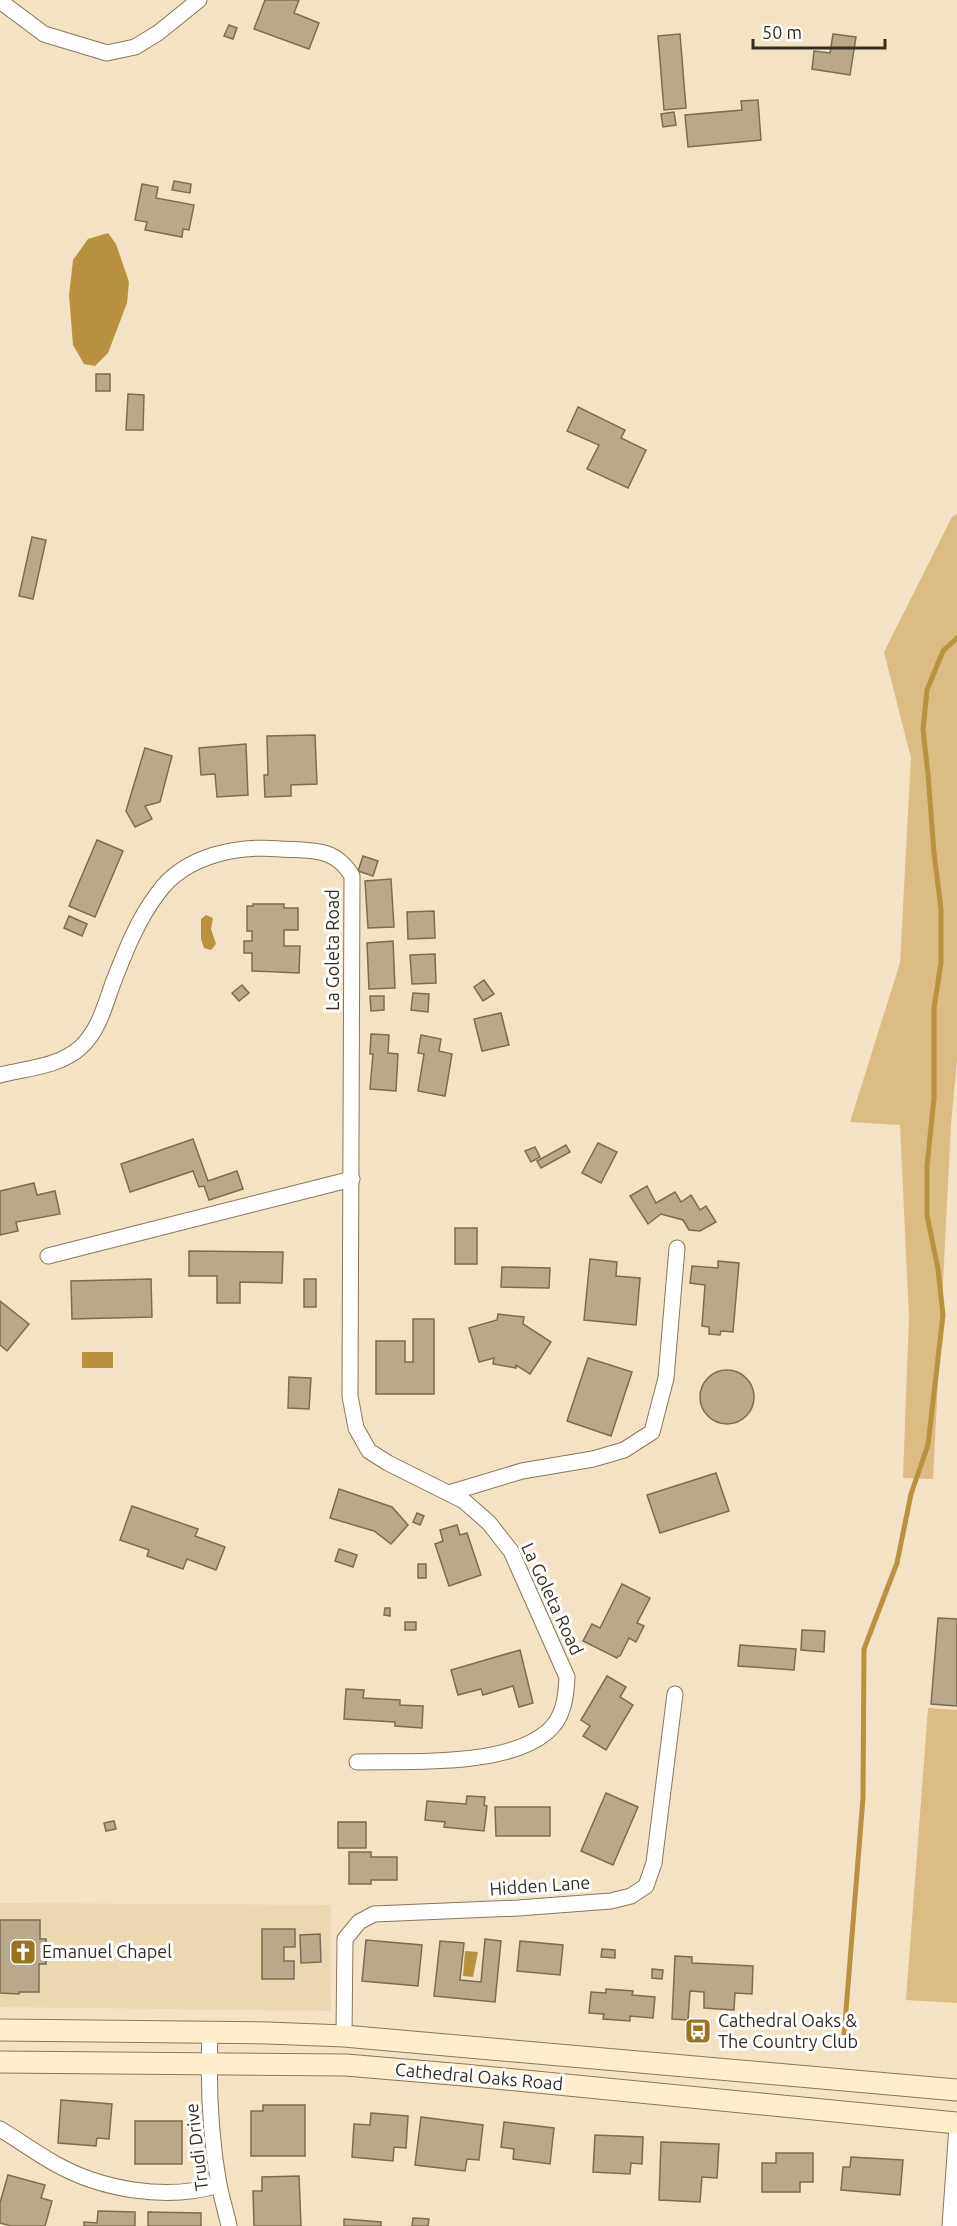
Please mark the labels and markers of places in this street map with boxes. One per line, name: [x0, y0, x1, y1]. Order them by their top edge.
church icon: Emanuel Chapel: [8, 1937, 38, 1967]
place label: Emanuel Chapel: [42, 1941, 172, 1961]
place label: Cathedral Oaks & The Country Club: [718, 2010, 858, 2051]
bus stop icon: Cathedral Oaks & The Country Club: [683, 2016, 713, 2046]

